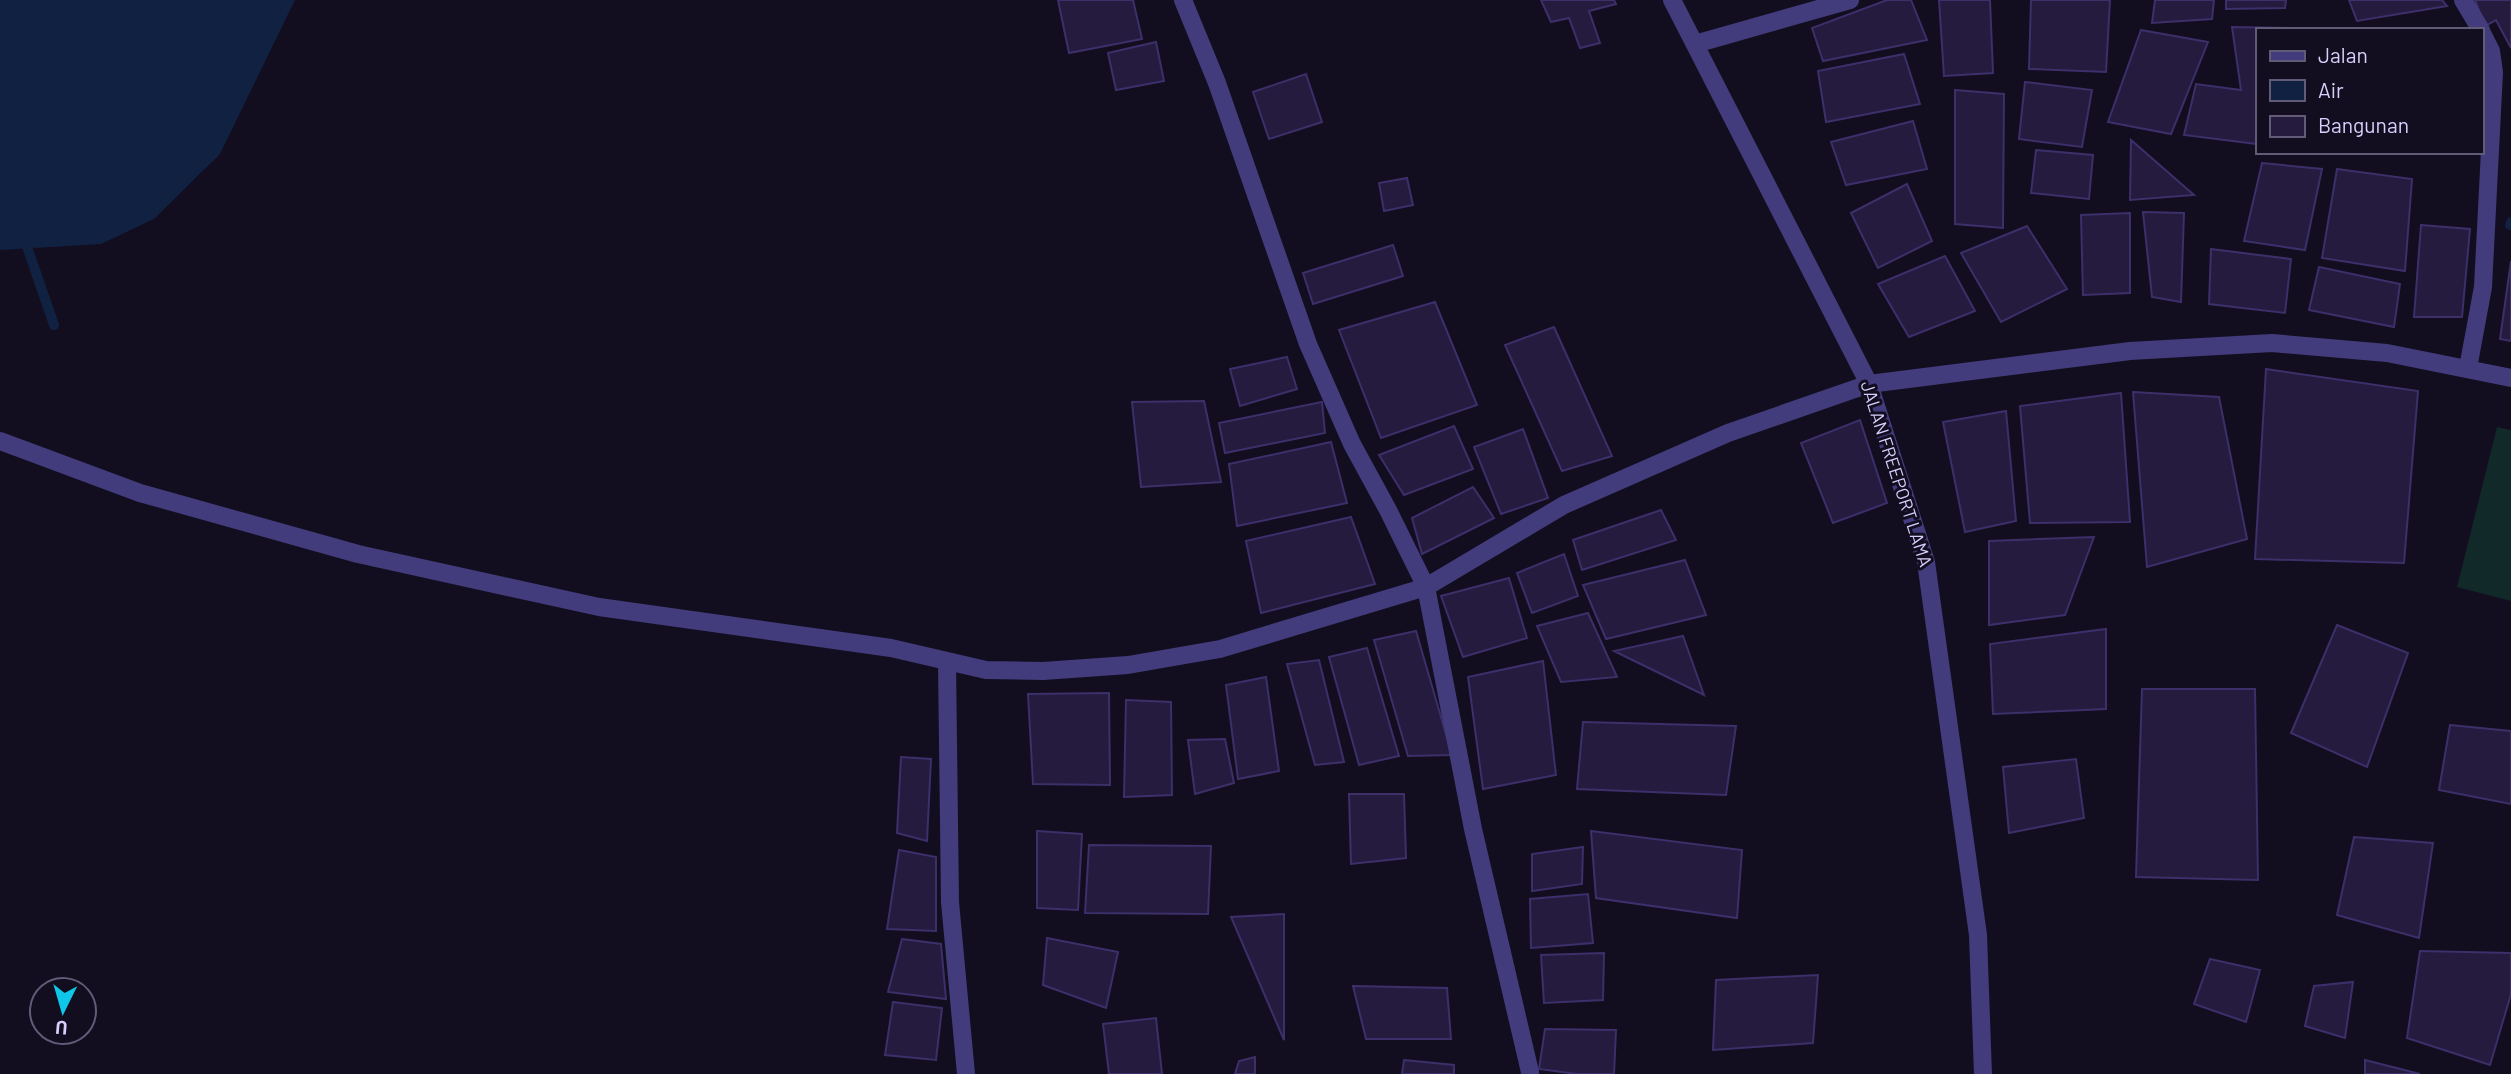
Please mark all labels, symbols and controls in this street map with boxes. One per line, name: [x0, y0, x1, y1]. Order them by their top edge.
legend: [2256, 28, 2483, 154]
text: Jalan: [2318, 42, 2368, 67]
text: Air: [2318, 77, 2344, 102]
text: Bangunan: [2318, 112, 2409, 137]
street label: JALAN FREEPORT LAMA: [1856, 378, 1937, 570]
north arrow: [28, 976, 98, 1046]
text: U: [55, 1016, 68, 1040]

